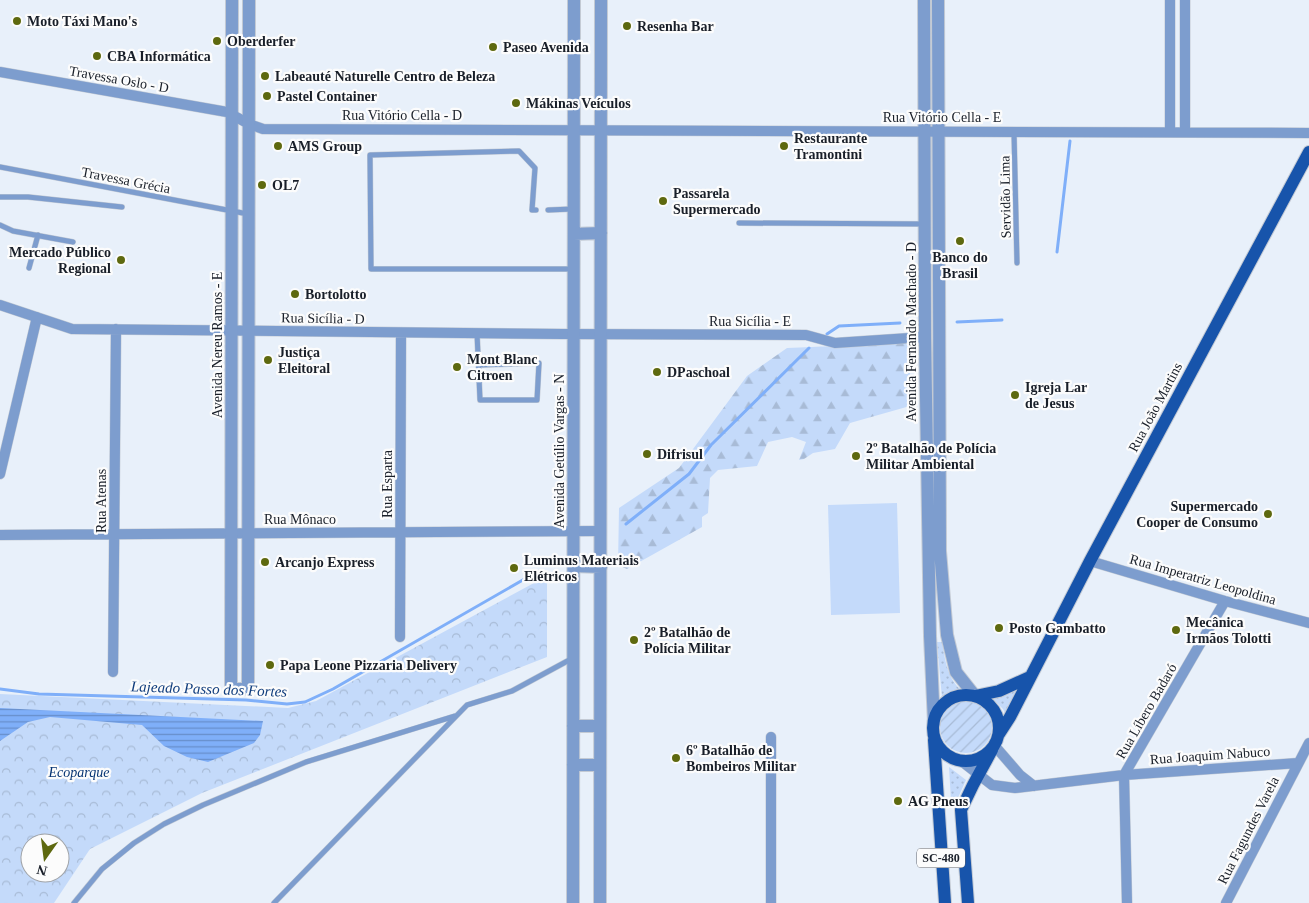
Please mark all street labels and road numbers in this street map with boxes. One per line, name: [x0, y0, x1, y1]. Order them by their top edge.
street label: Travessa Oslo - D: [68, 63, 170, 96]
street label: Rua Vitório Cella - D: [342, 108, 462, 123]
street label: Rua Vitório Cella - E: [883, 110, 1001, 125]
street label: Servidão Lima: [997, 155, 1014, 239]
street label: Travessa Grécia: [80, 165, 172, 197]
street label: Avenida Fernando Machado - D: [904, 242, 919, 422]
street label: Avenida Nereu Ramos - E: [210, 272, 225, 418]
street label: Rua Sicília - D: [281, 310, 365, 327]
street label: Rua Sicília - E: [709, 314, 791, 329]
street label: Rua João Martins: [1126, 360, 1185, 454]
street label: Avenida Getúlio Vargas - N: [552, 374, 567, 528]
street label: Rua Esparta: [380, 449, 395, 518]
street label: Rua Atenas: [94, 469, 109, 533]
street label: Rua Mônaco: [264, 512, 336, 527]
street label: Rua Imperatriz Leopoldina: [1128, 551, 1279, 608]
street label: Rua Líbero Badaró: [1113, 661, 1180, 761]
street label: Rua Joaquim Nabuco: [1149, 744, 1271, 767]
street label: Rua Fagundes Varela: [1215, 773, 1282, 887]
road number: SC-480: [917, 848, 965, 868]

